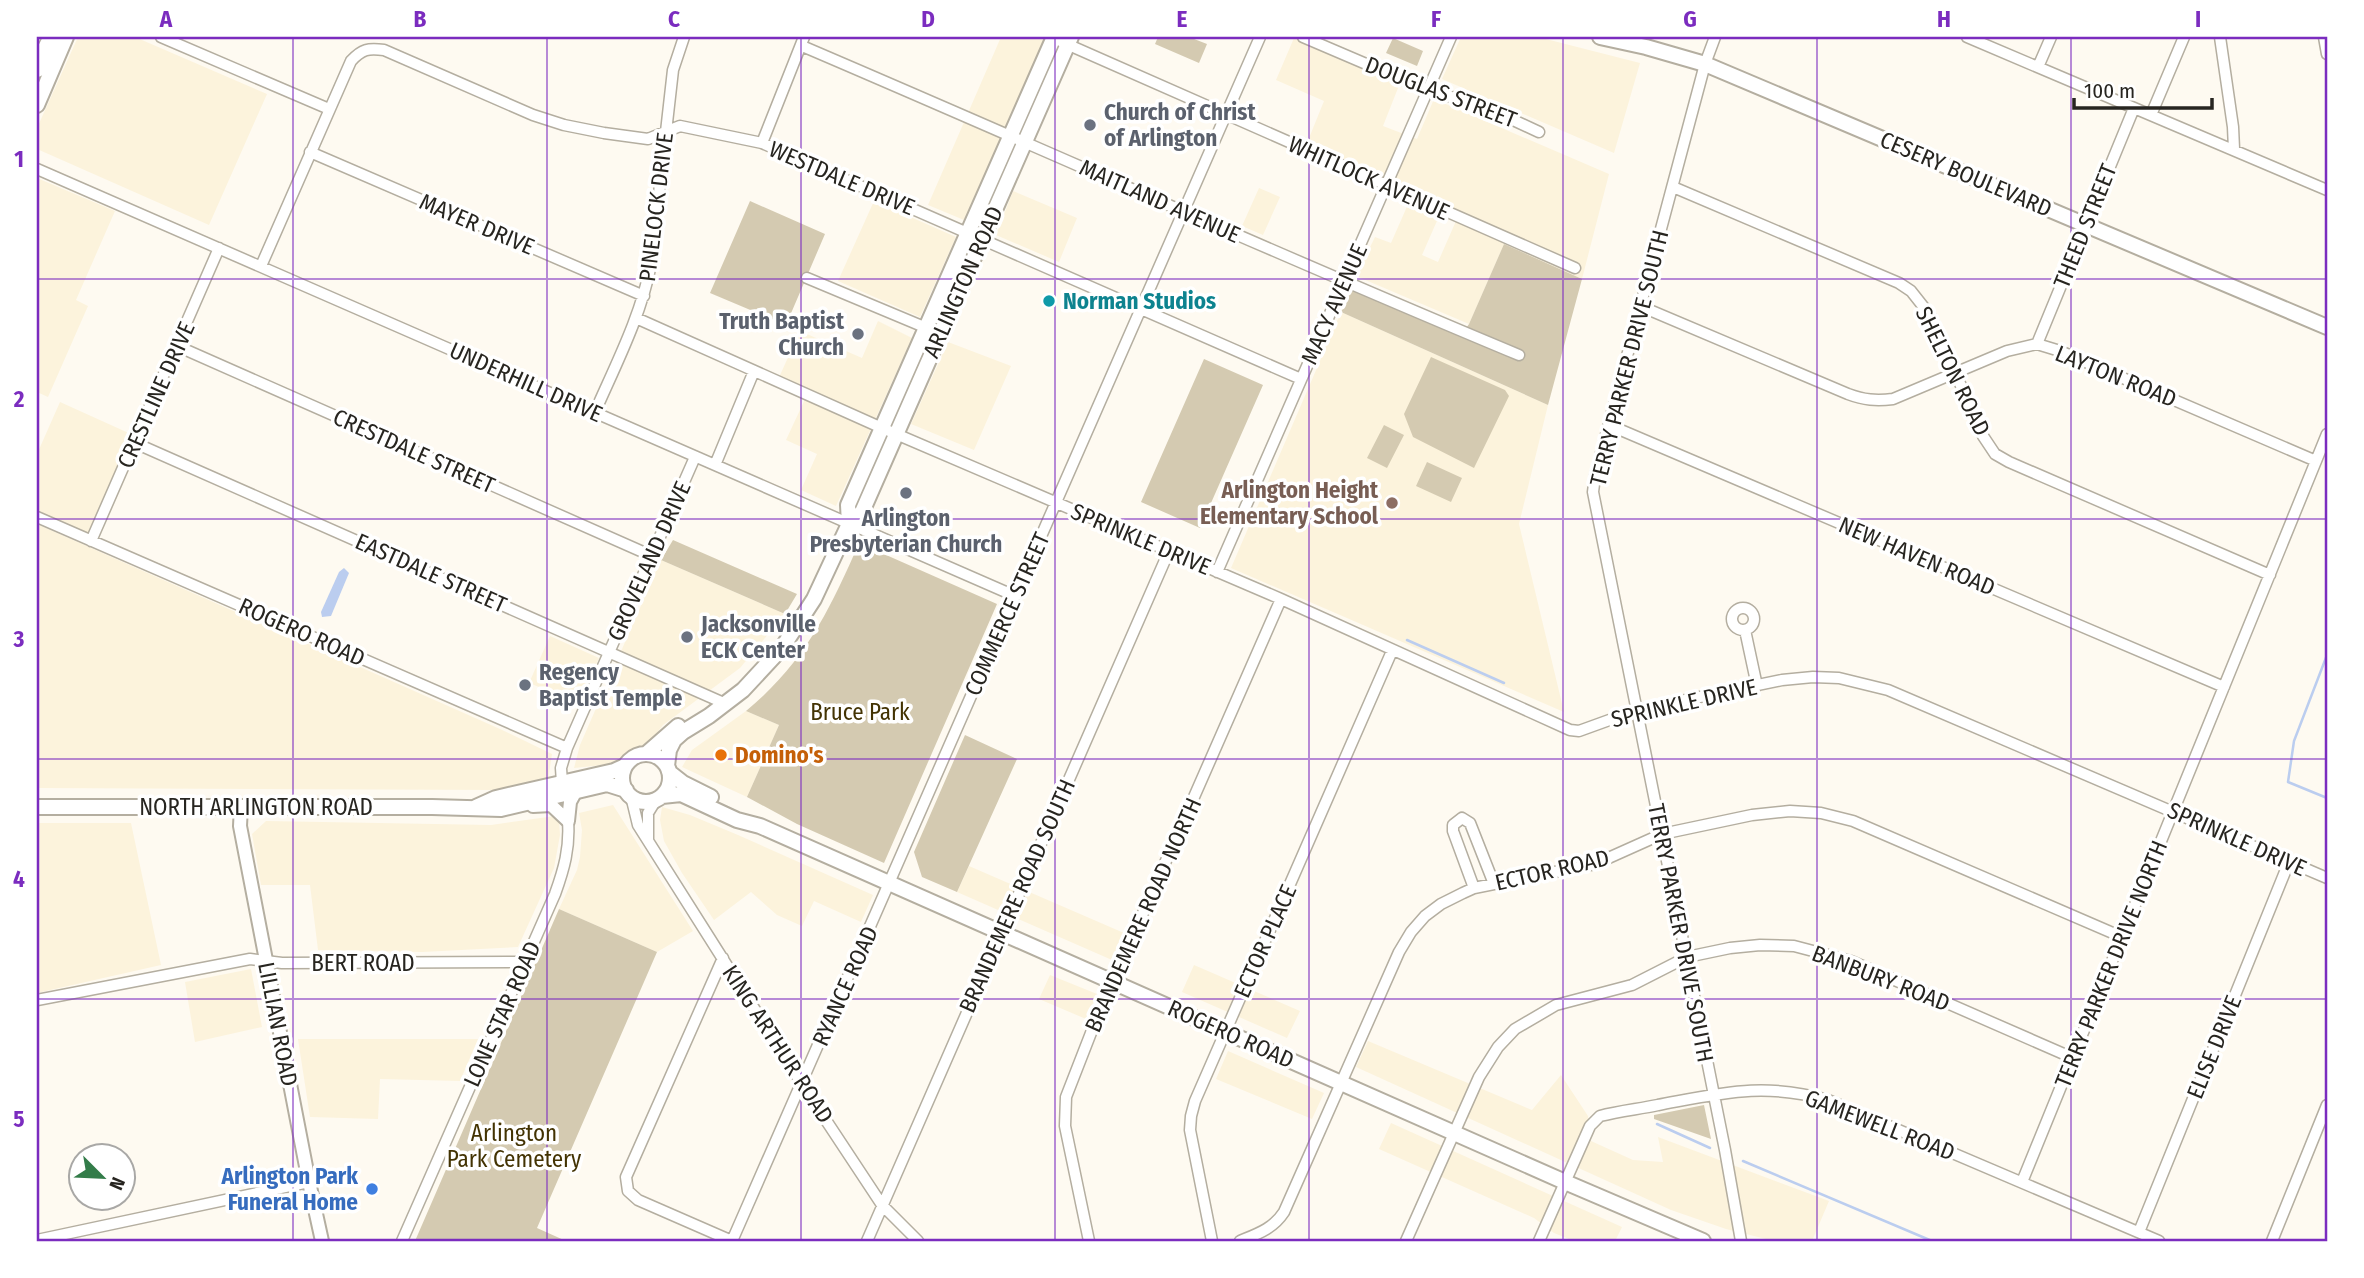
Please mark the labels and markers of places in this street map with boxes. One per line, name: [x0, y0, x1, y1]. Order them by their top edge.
place label: Church of Christ of Arlington: [1104, 98, 1256, 152]
marker: Church of Christ of Arlington: [1082, 117, 1098, 133]
place label: Norman Studios: [1063, 287, 1216, 315]
marker: Norman Studios: [1041, 293, 1057, 309]
place label: Truth Baptist Church: [719, 307, 845, 361]
marker: Truth Baptist Church: [850, 326, 866, 342]
place label: Arlington Height Elementary School: [1200, 476, 1379, 530]
marker: Arlington Presbyterian Church: [898, 485, 914, 501]
marker: Arlington Height Elementary School: [1384, 495, 1400, 511]
place label: Arlington Presbyterian Church: [810, 504, 1002, 558]
place label: Jacksonville ECK Center: [700, 610, 816, 664]
marker: Jacksonville ECK Center: [679, 629, 695, 645]
place label: Regency Baptist Temple: [539, 658, 683, 712]
marker: Regency Baptist Temple: [517, 677, 533, 693]
place label: Domino's: [735, 741, 824, 769]
marker: Domino's: [713, 747, 729, 763]
place label: Arlington Park Funeral Home: [221, 1162, 358, 1216]
marker: Arlington Park Funeral Home: [364, 1181, 380, 1197]

